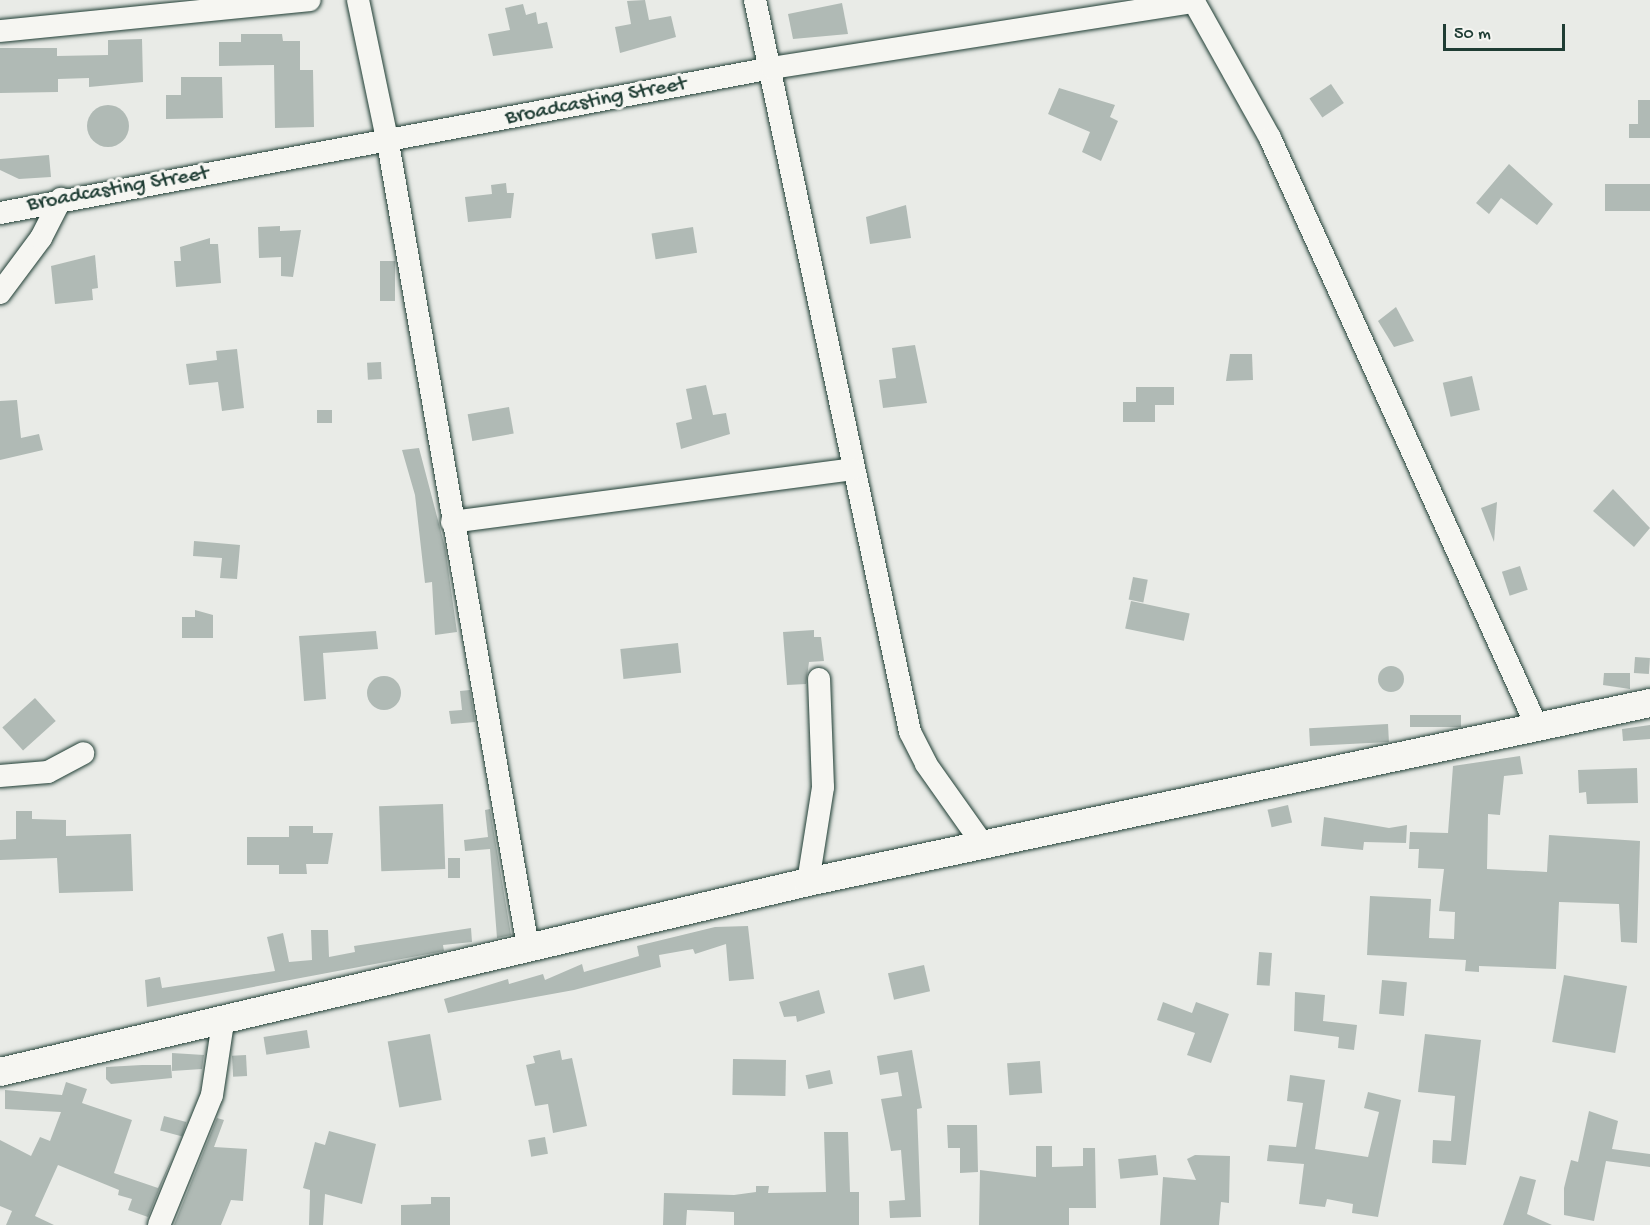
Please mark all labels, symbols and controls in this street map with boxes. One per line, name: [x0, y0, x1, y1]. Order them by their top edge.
scale bar: [1446, 12, 1568, 50]
text: 50 m: [1454, 24, 1491, 45]
street label: Broadcasting Street: [503, 71, 689, 133]
street label: Broadcasting Street: [25, 161, 211, 219]

